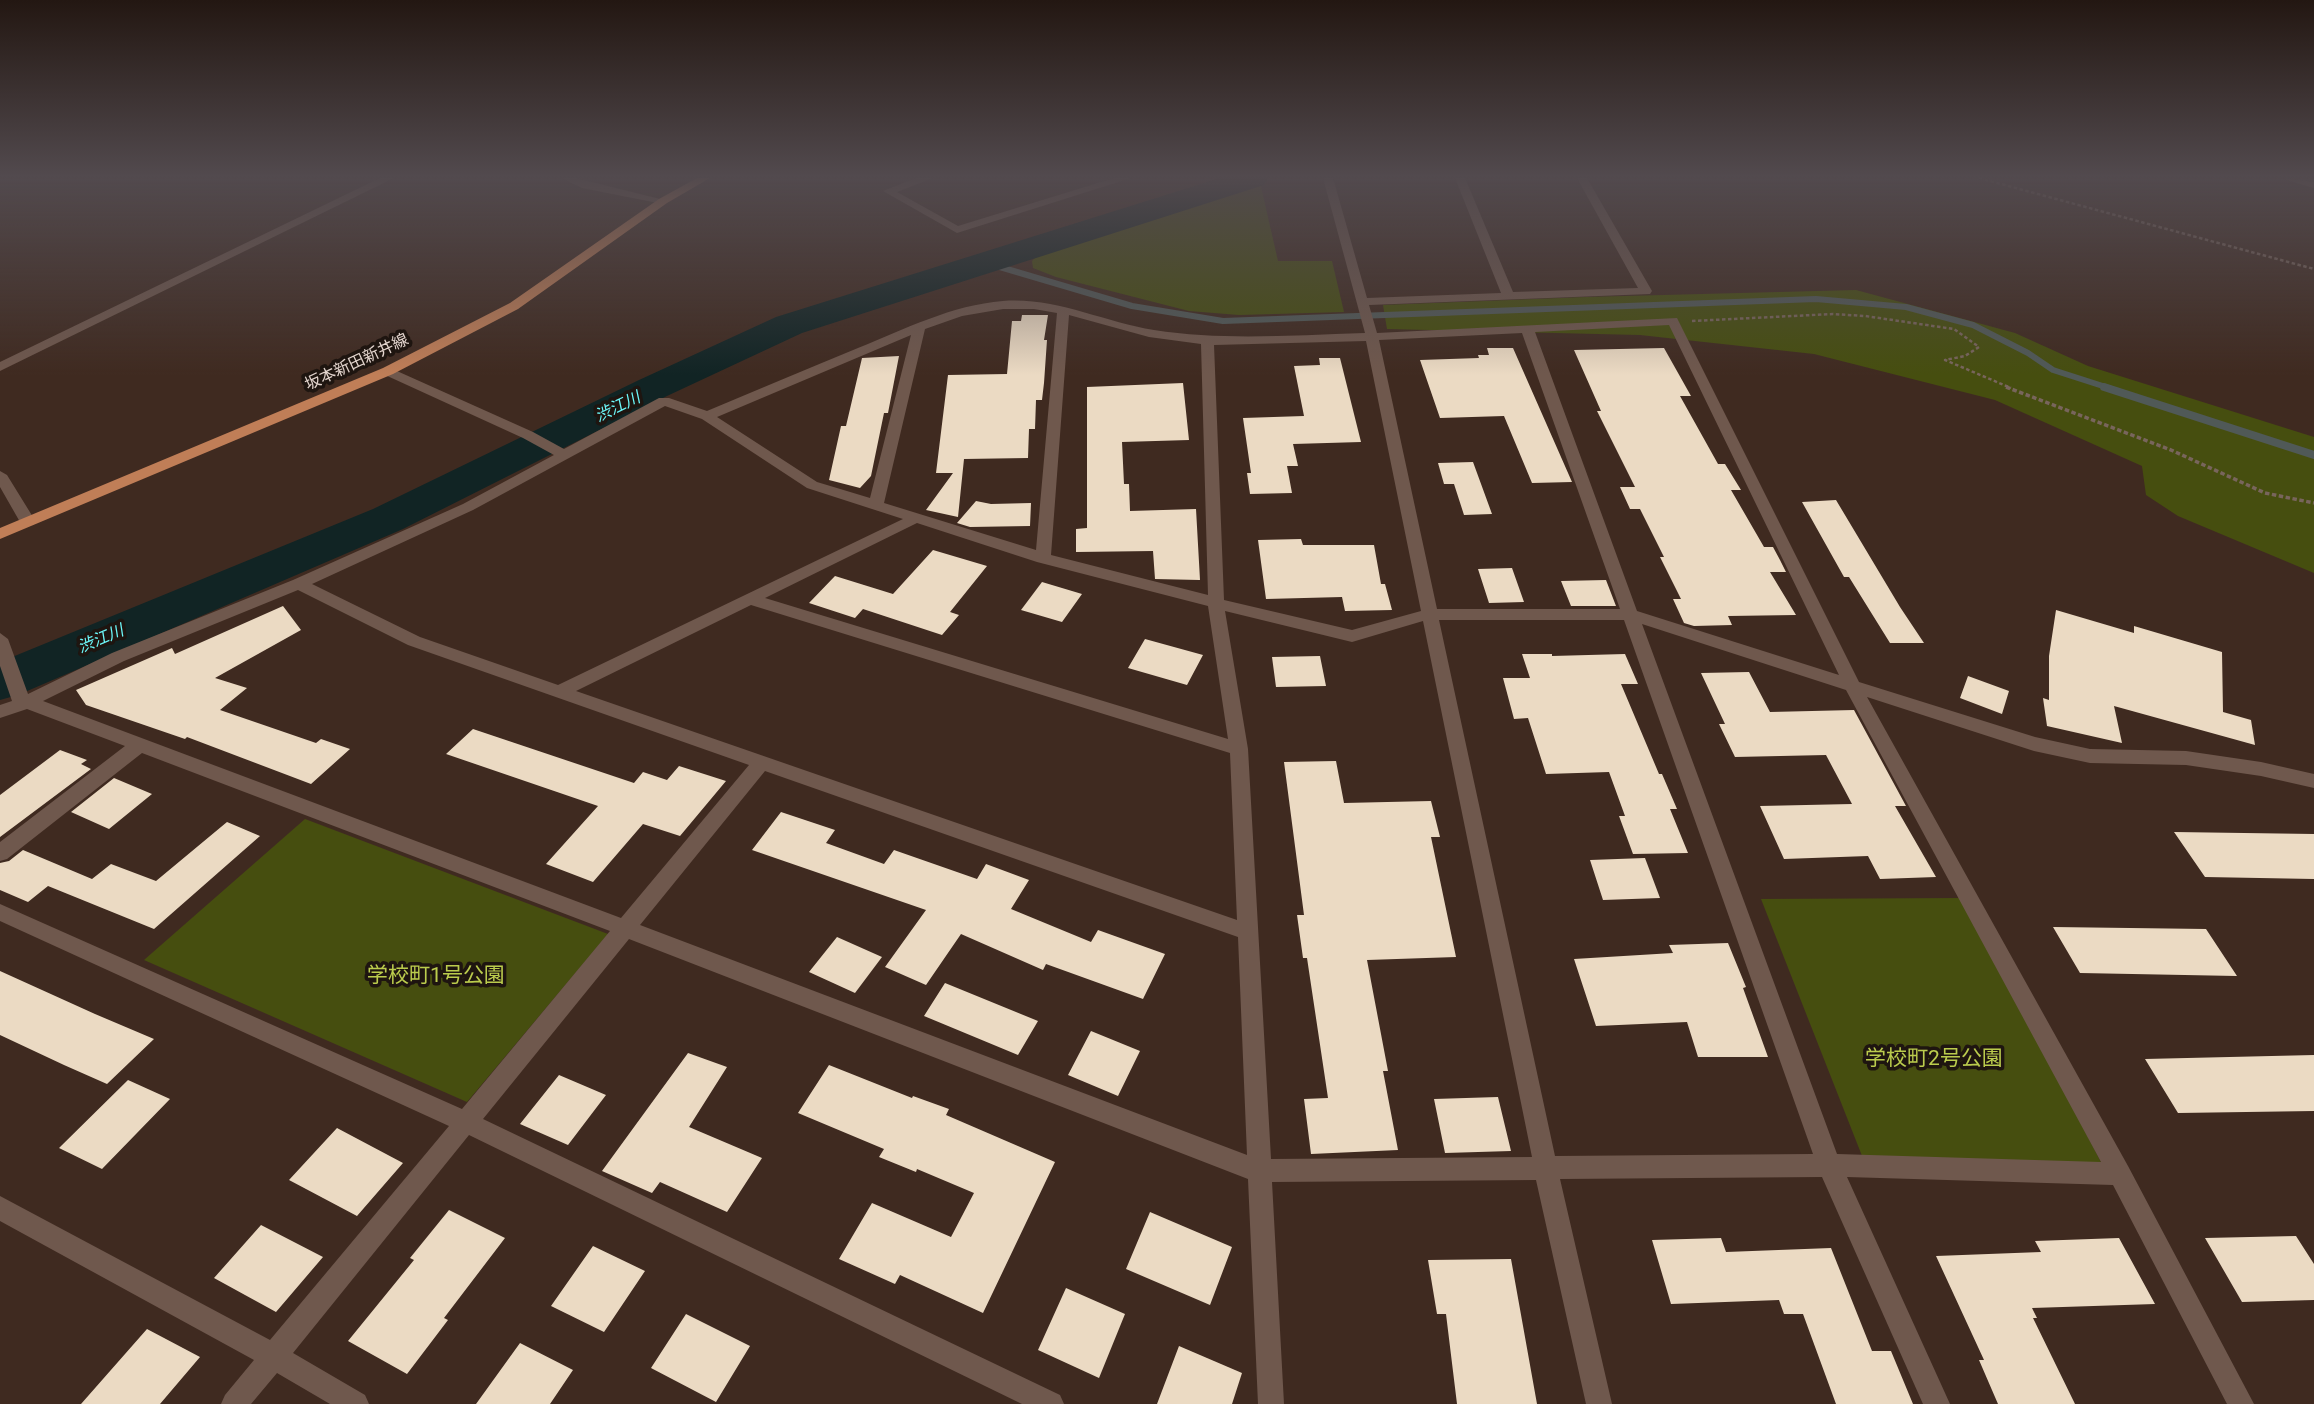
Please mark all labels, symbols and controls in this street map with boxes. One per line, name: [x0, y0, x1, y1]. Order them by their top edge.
street label: 坂本新田新井線: [302, 331, 412, 395]
water label: 渋江川: [592, 389, 644, 427]
water label: 渋江川: [75, 622, 127, 658]
park label: 学校町1号公園: [367, 964, 505, 990]
park label: 学校町2号公園: [1865, 1047, 2003, 1073]

